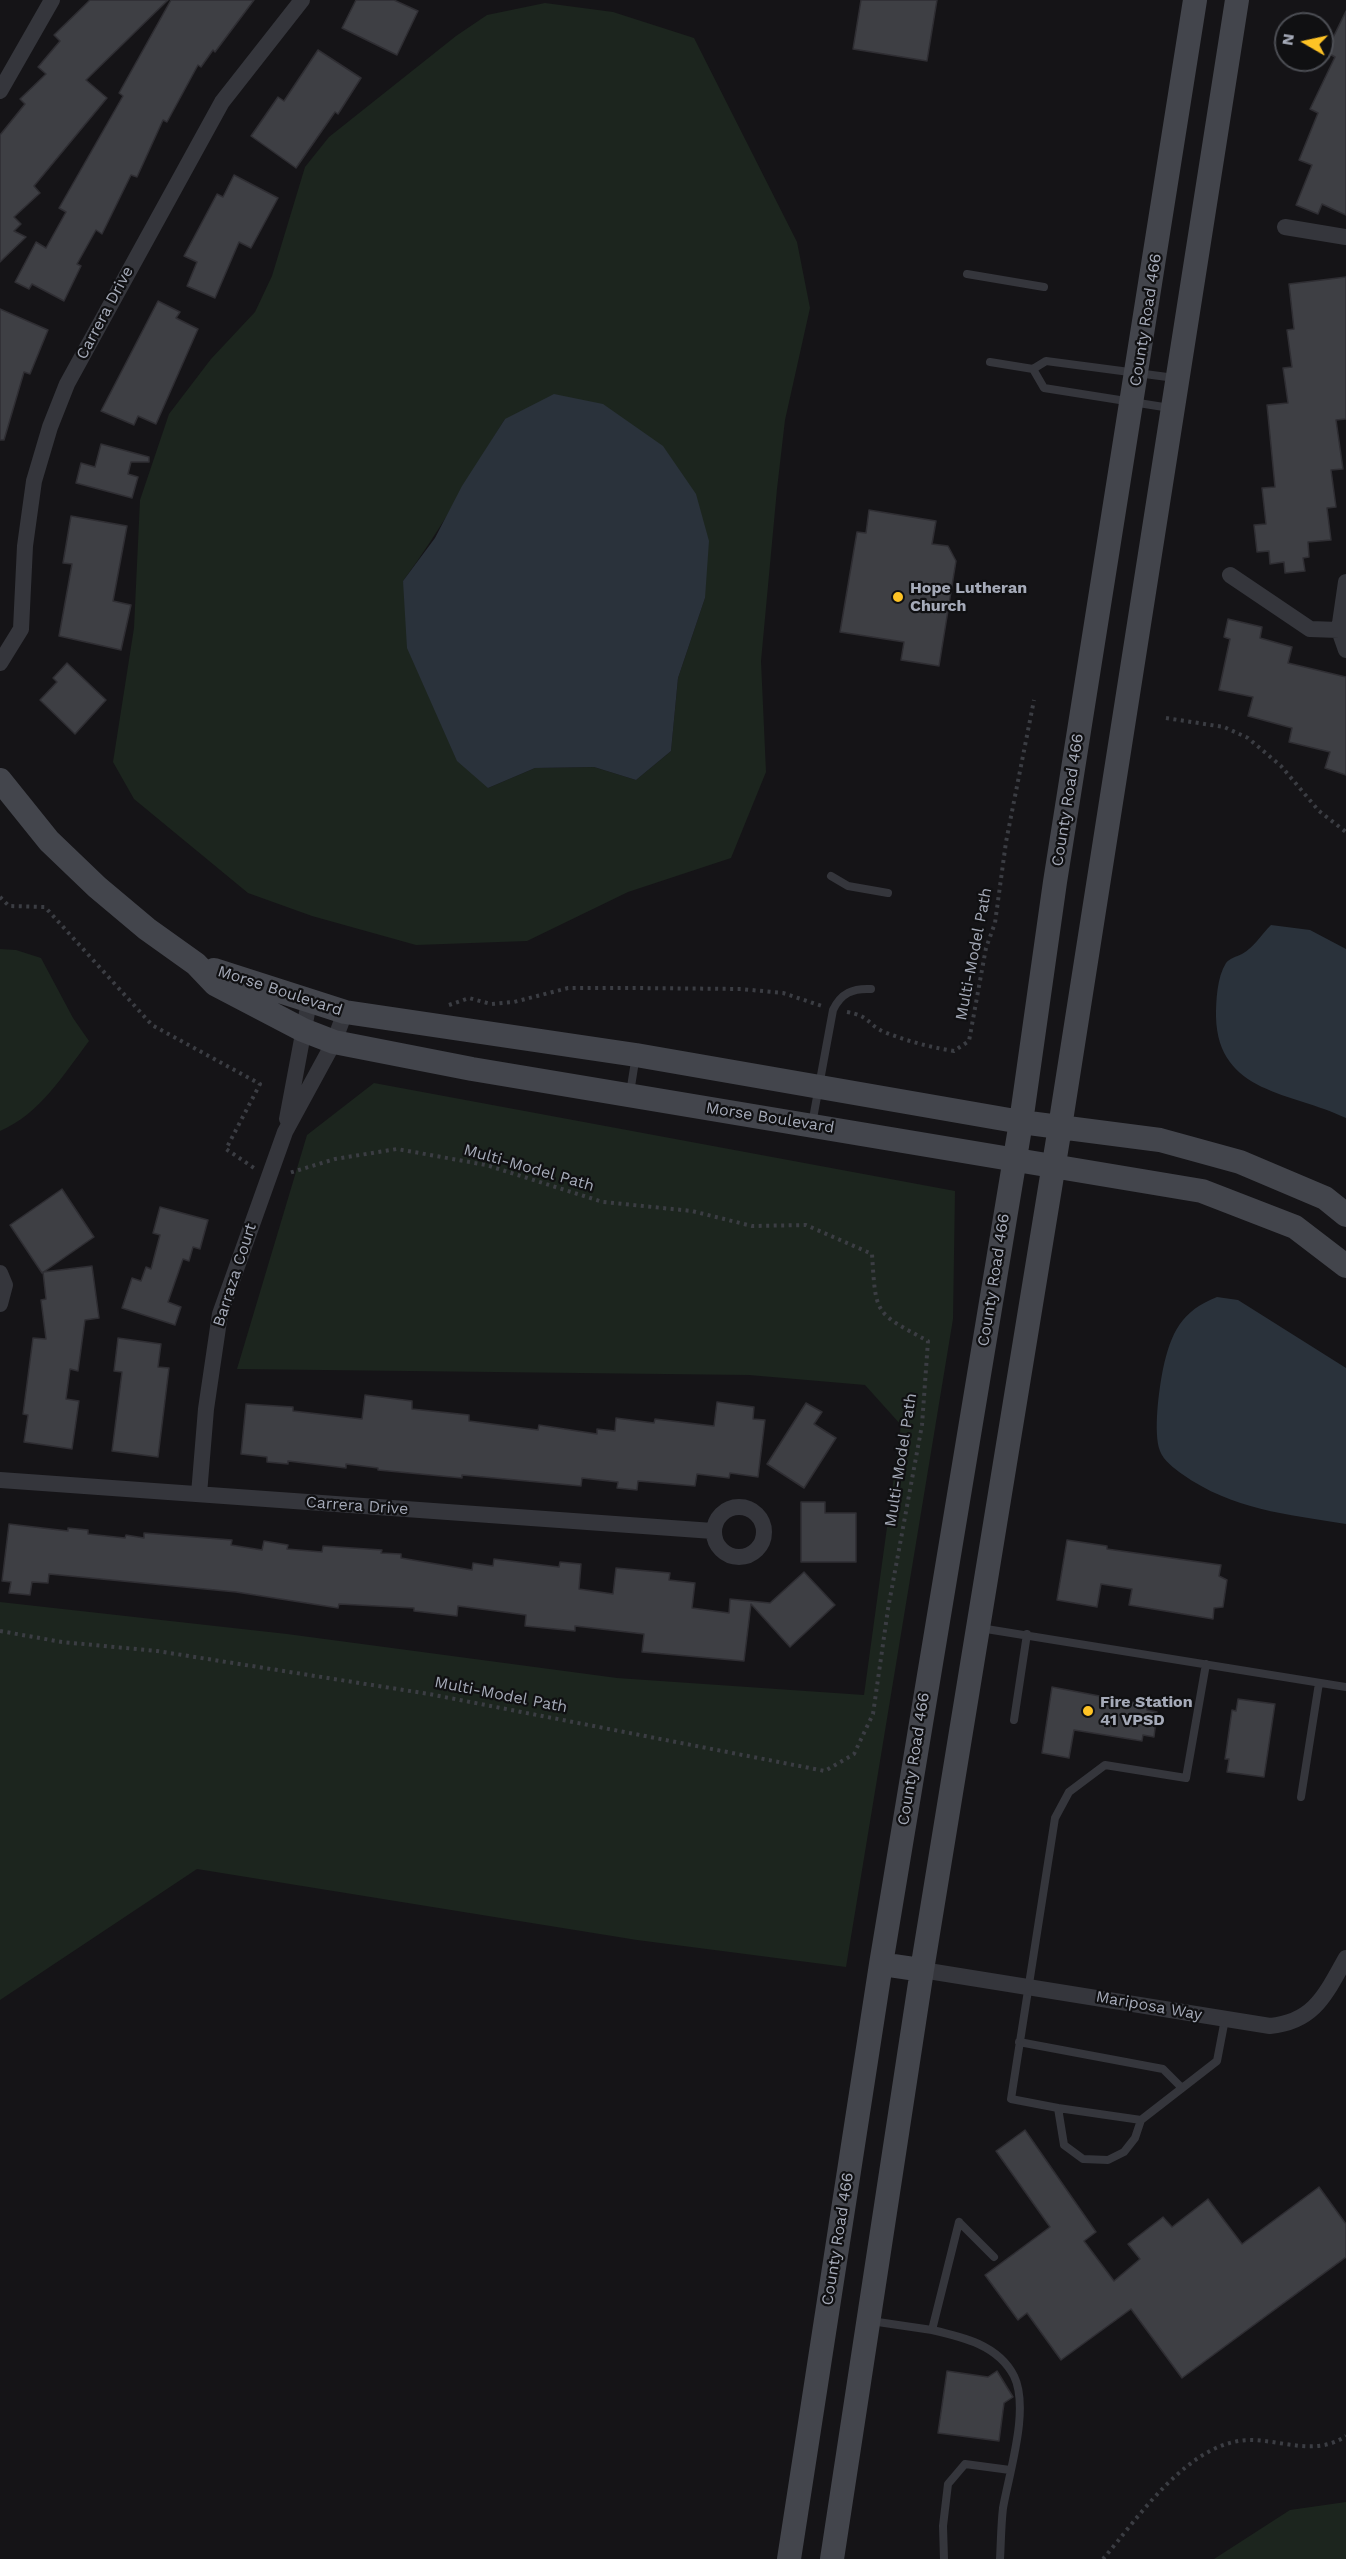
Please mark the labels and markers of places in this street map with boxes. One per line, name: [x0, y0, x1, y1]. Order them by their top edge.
place label: Hope Lutheran Church: [910, 578, 1027, 616]
marker: Hope Lutheran Church: [891, 590, 905, 604]
place label: Fire Station 41 VPSD: [1100, 1692, 1193, 1730]
marker: Fire Station 41 VPSD: [1081, 1704, 1095, 1718]

